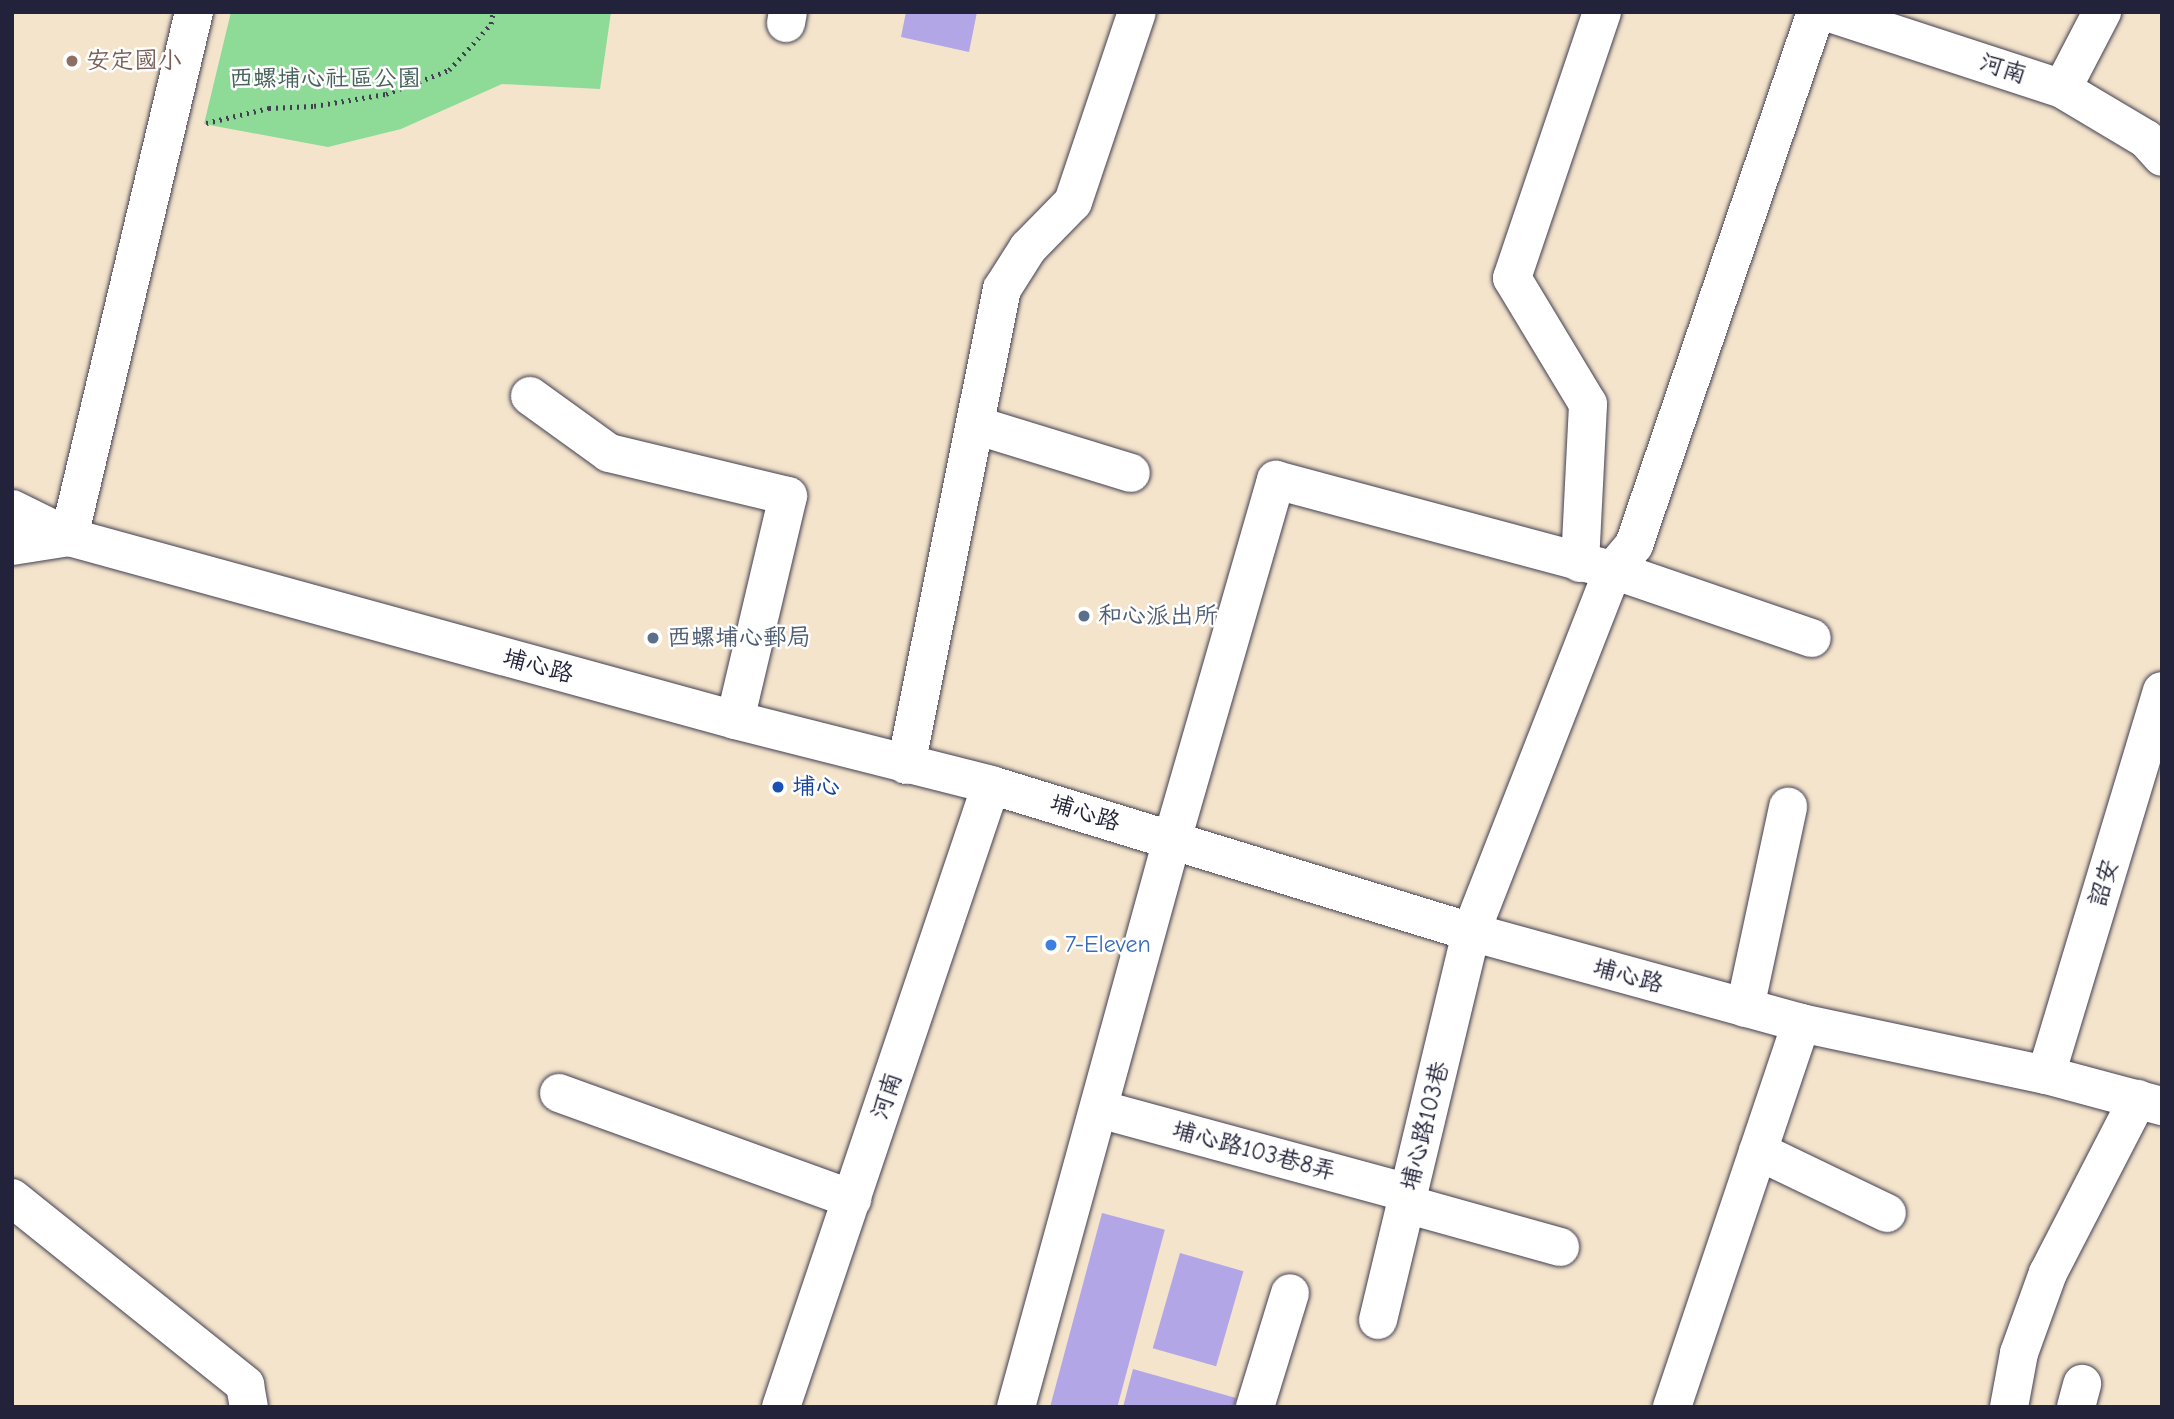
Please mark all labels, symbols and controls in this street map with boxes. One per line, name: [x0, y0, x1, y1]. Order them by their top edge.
place label: 安定國小: [86, 47, 182, 75]
street label: 河南: [1976, 48, 2030, 90]
marker: 安定國小: [64, 53, 80, 69]
park label: 西螺埔心社區公園: [229, 65, 421, 93]
place label: 和心派出所: [1098, 602, 1218, 630]
marker: 和心派出所: [1076, 608, 1092, 624]
place label: 西螺埔心郵局: [667, 624, 811, 652]
marker: 西螺埔心郵局: [645, 630, 661, 646]
street label: 埔心路: [499, 643, 577, 689]
place label: 埔心: [792, 773, 840, 801]
marker: 埔心: [770, 779, 786, 795]
street label: 埔心路: [1046, 789, 1124, 837]
street label: 詔安: [2083, 856, 2125, 910]
place label: 7-Eleven: [1065, 931, 1151, 959]
marker: 7-Eleven: [1043, 937, 1059, 953]
street label: 埔心路: [1589, 953, 1667, 999]
street label: 埔心路103巷: [1395, 1058, 1455, 1194]
street label: 河南: [866, 1069, 908, 1123]
street label: 埔心路103巷8弄: [1169, 1115, 1339, 1187]

